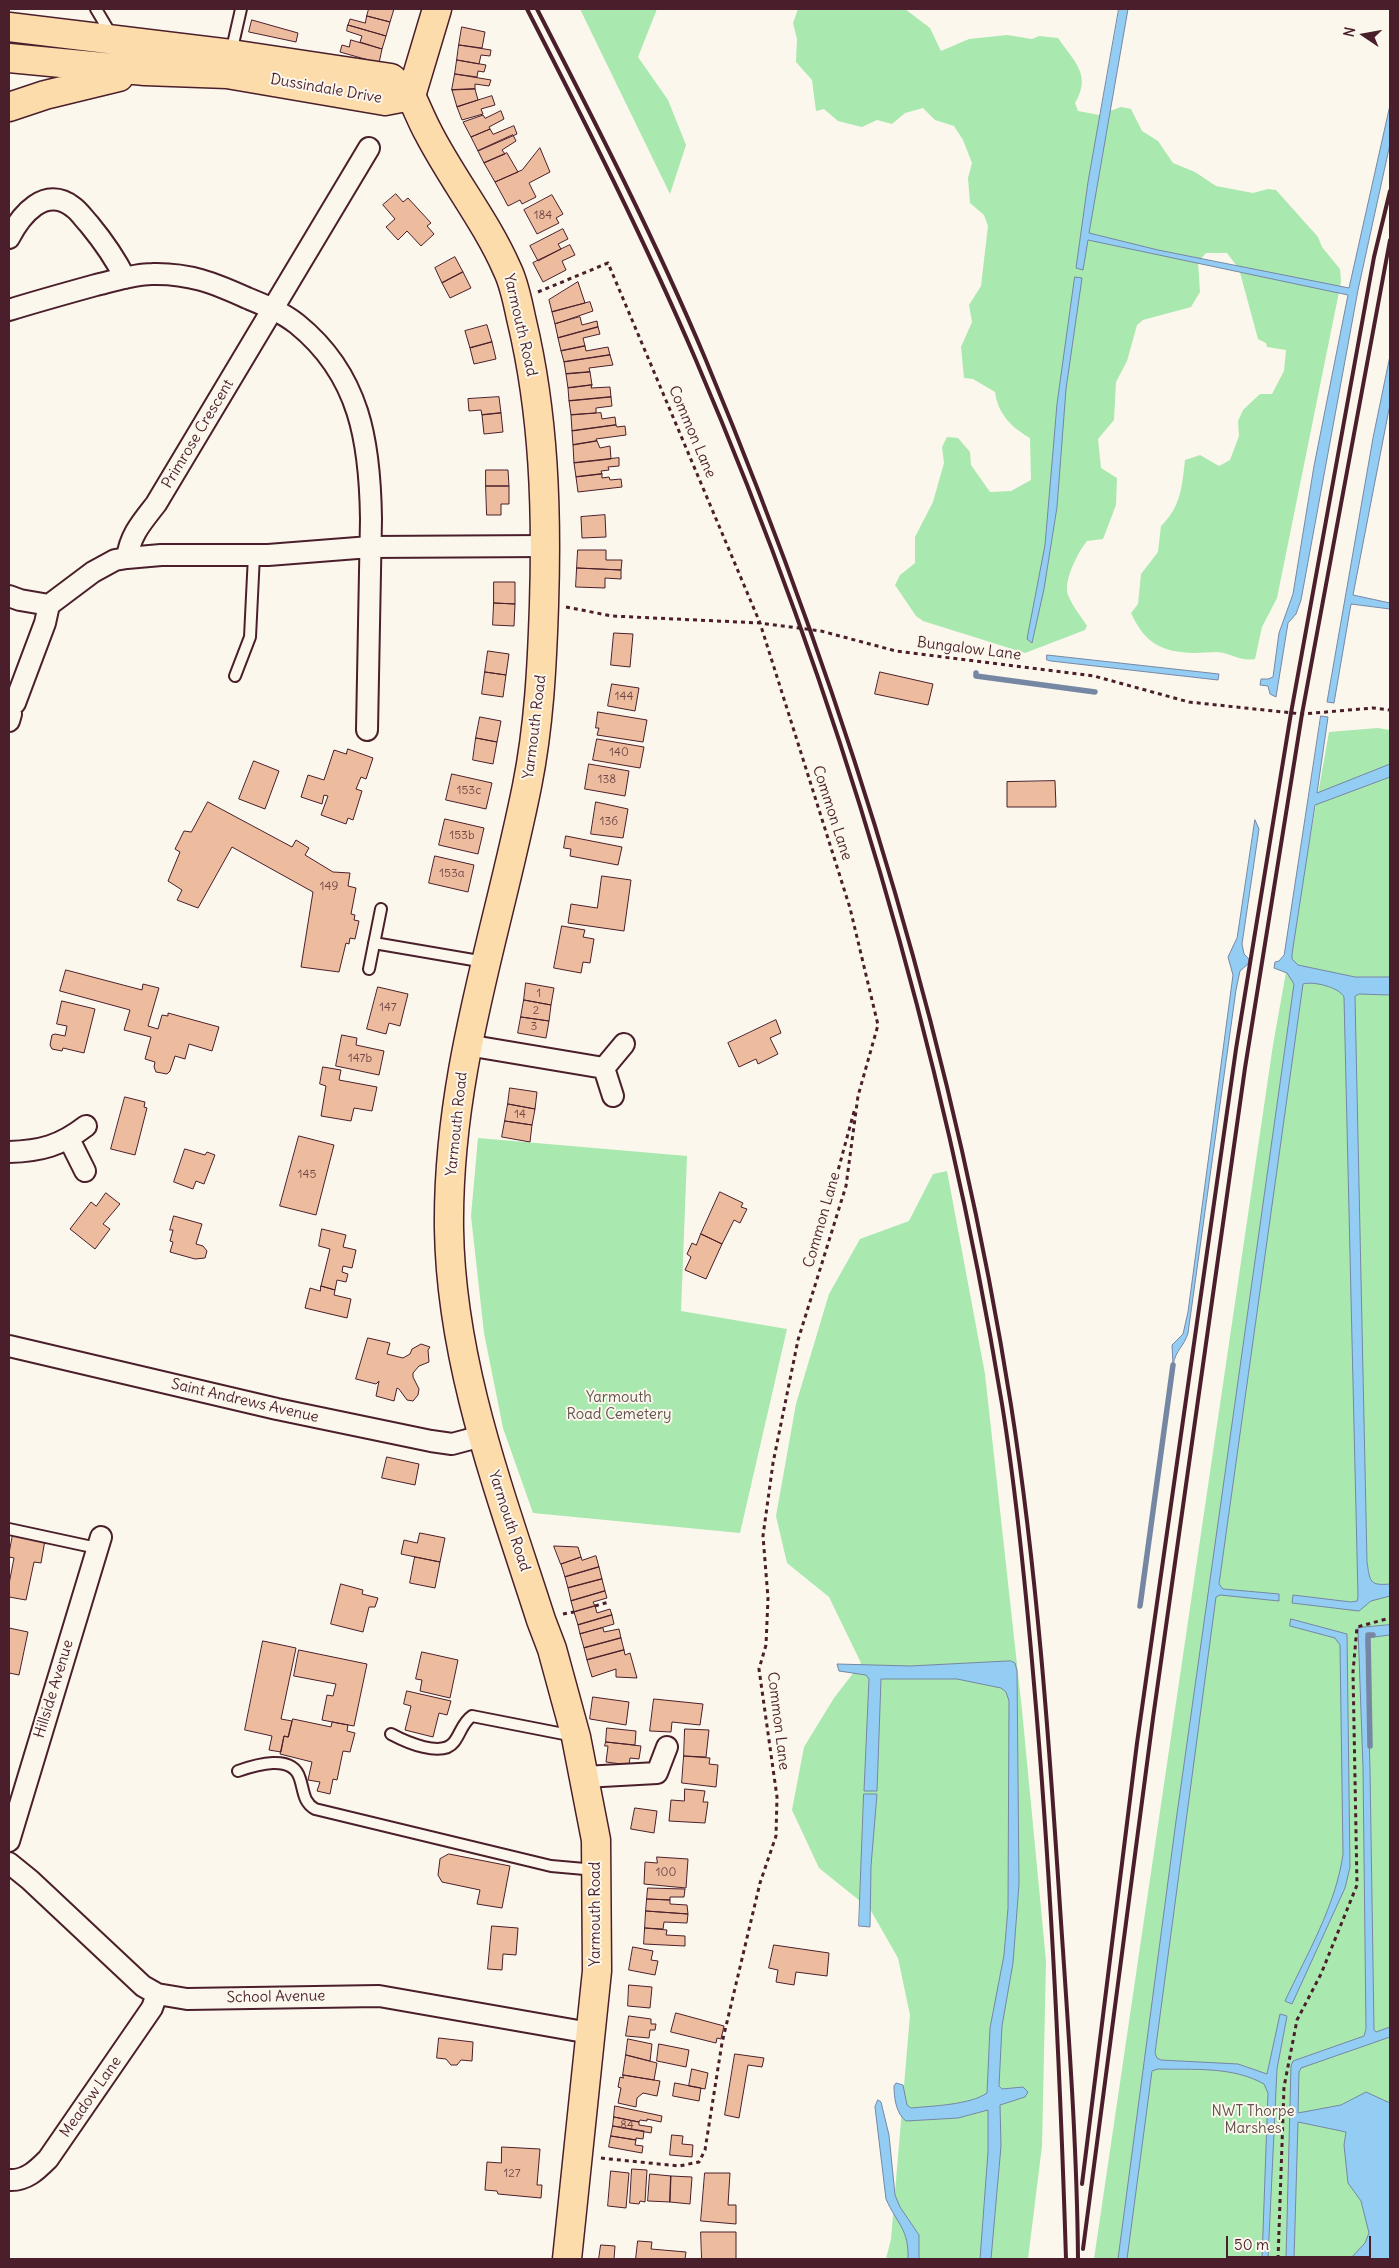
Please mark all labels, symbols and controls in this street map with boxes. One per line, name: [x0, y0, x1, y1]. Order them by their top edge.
north arrow: [1339, 10, 1389, 60]
text: N: [1340, 25, 1359, 38]
street label: Dussindale Drive: [269, 70, 383, 108]
house number: 184: [534, 209, 552, 223]
street label: Yarmouth Road: [499, 272, 541, 378]
street label: Primrose Crescent: [158, 376, 238, 492]
street label: Common Lane: [664, 383, 720, 481]
street label: Bungalow Lane: [916, 634, 1022, 664]
street label: Yarmouth Road: [520, 674, 550, 780]
house number: 144: [615, 690, 633, 704]
house number: 140: [609, 746, 629, 760]
street label: Common Lane: [808, 763, 856, 863]
house number: 138: [598, 773, 616, 787]
house number: 153c: [457, 784, 481, 798]
house number: 136: [600, 815, 618, 829]
house number: 153b: [449, 829, 475, 843]
house number: 153a: [439, 867, 465, 881]
house number: 149: [320, 880, 338, 894]
house number: 1: [537, 987, 541, 1001]
house number: 147: [379, 1001, 397, 1015]
house number: 2: [533, 1004, 539, 1018]
house number: 3: [531, 1020, 537, 1034]
house number: 147b: [348, 1052, 372, 1066]
street label: Yarmouth Road: [443, 1071, 471, 1177]
house number: 14: [514, 1108, 526, 1122]
house number: 145: [298, 1168, 316, 1182]
street label: Common Lane: [800, 1170, 844, 1270]
street label: Saint Andrews Avenue: [170, 1375, 320, 1427]
park label: Yarmouth Road Cemetery: [566, 1389, 672, 1424]
street label: Yarmouth Road: [484, 1468, 534, 1574]
street label: Hillside Avenue: [31, 1638, 77, 1740]
street label: Common Lane: [763, 1671, 793, 1771]
street label: Yarmouth Road: [587, 1862, 605, 1966]
house number: 100: [656, 1866, 676, 1880]
street label: School Avenue: [227, 1987, 325, 2007]
street label: Meadow Lane: [56, 2053, 126, 2141]
park label: NWT Thorpe Marshes: [1211, 2103, 1295, 2138]
house number: 84: [620, 2119, 634, 2133]
house number: 127: [503, 2167, 521, 2181]
scale bar: [1229, 2226, 1374, 2258]
text: 50 m: [1234, 2235, 1269, 2254]

